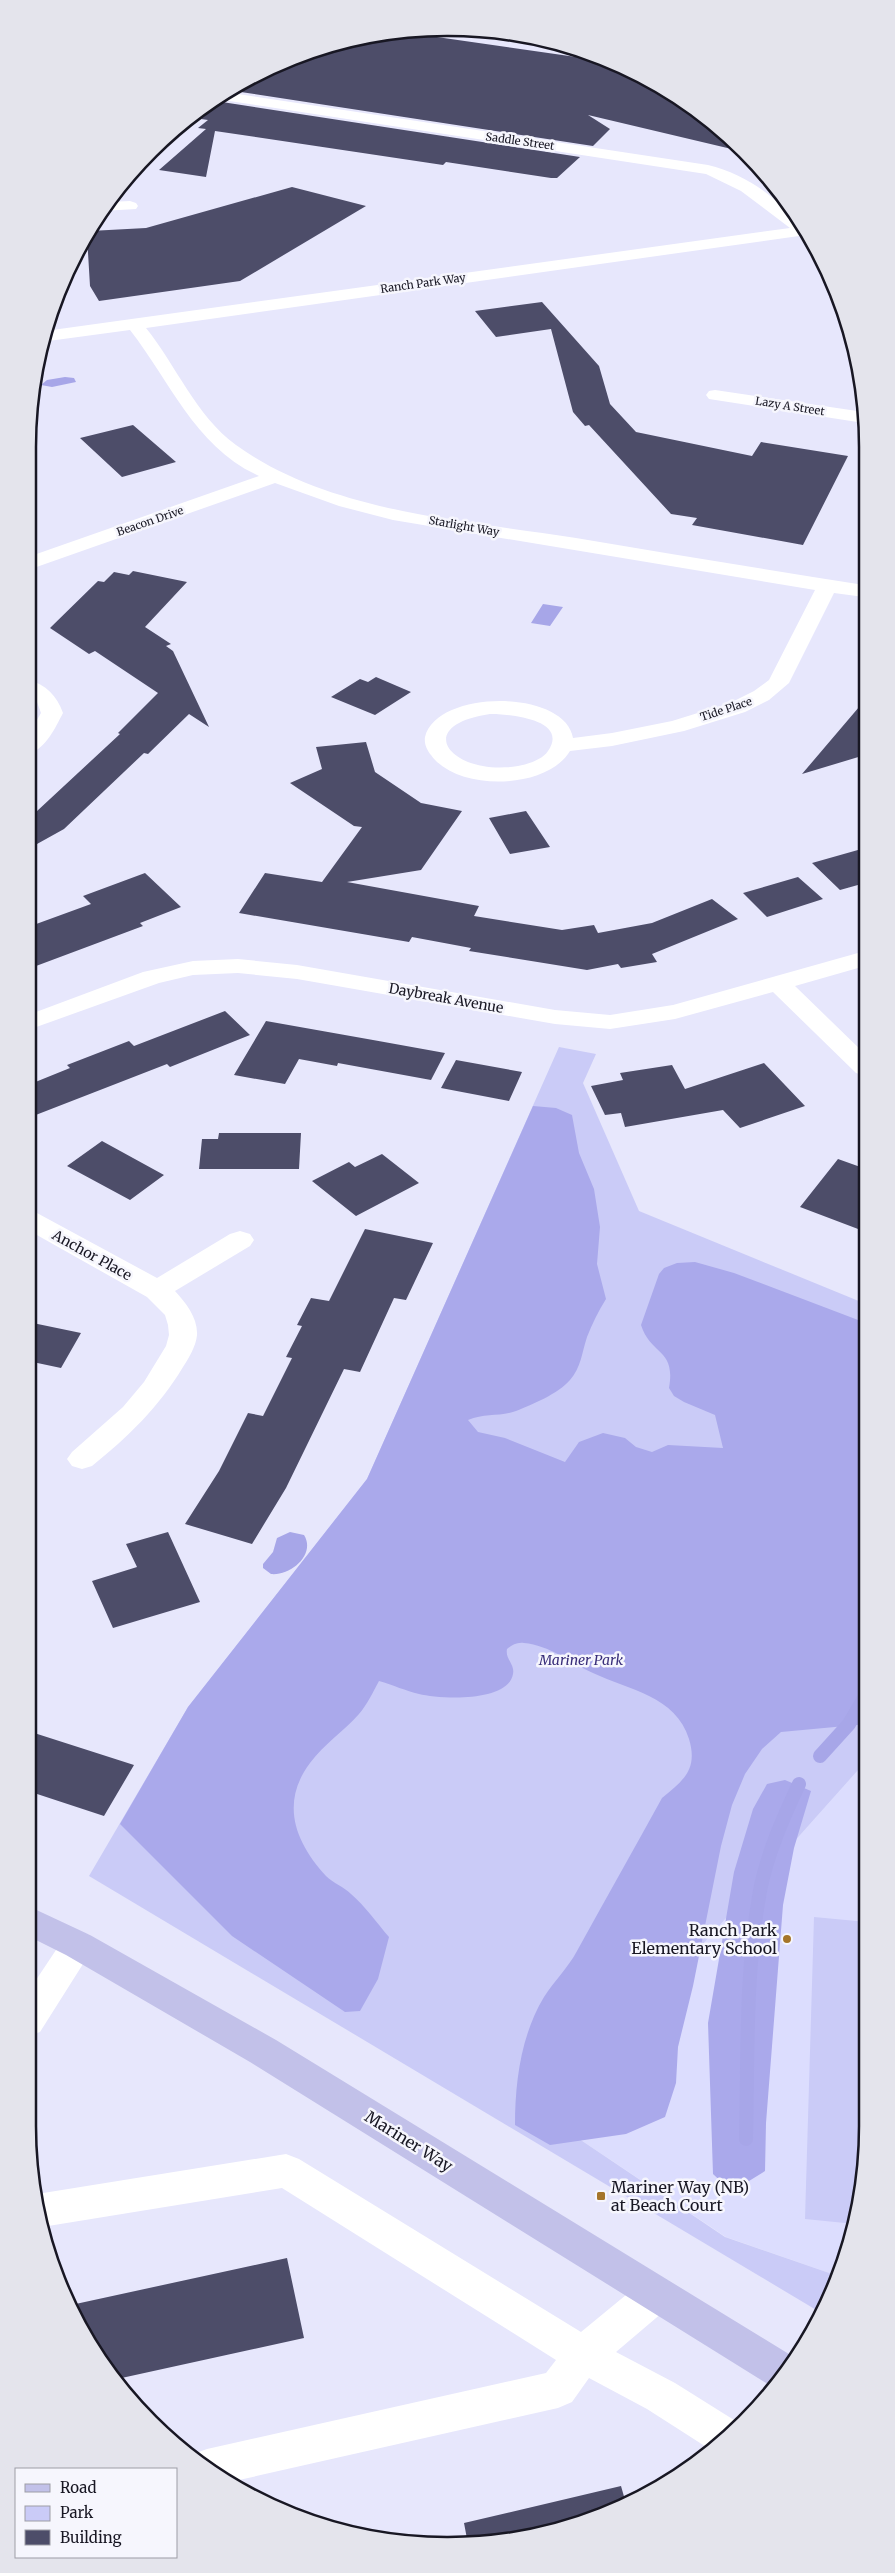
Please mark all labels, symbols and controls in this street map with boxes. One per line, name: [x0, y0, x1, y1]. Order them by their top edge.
street label: Saddle Street: [485, 129, 556, 153]
street label: Ranch Park Way: [380, 270, 467, 296]
street label: Lazy A Street: [754, 394, 826, 418]
street label: Beacon Drive: [115, 503, 185, 539]
street label: Starlight Way: [428, 513, 501, 539]
street label: Tide Place: [698, 694, 754, 724]
street label: Daybreak Avenue: [387, 979, 505, 1017]
street label: Anchor Place: [48, 1225, 135, 1284]
park label: Mariner Park: [538, 1651, 623, 1669]
place label: Ranch Park Elementary School: [631, 1920, 778, 1958]
marker: Ranch Park Elementary School: [781, 1933, 793, 1945]
street label: Mariner Way: [361, 2106, 457, 2176]
place label: Mariner Way (NB) at Beach Court: [611, 2177, 749, 2215]
marker: Mariner Way (NB) at Beach Court: [595, 2190, 607, 2202]
legend: [15, 2468, 178, 2558]
text: Road: [60, 2478, 96, 2497]
text: Park: [60, 2503, 94, 2522]
text: Building: [60, 2528, 122, 2547]

